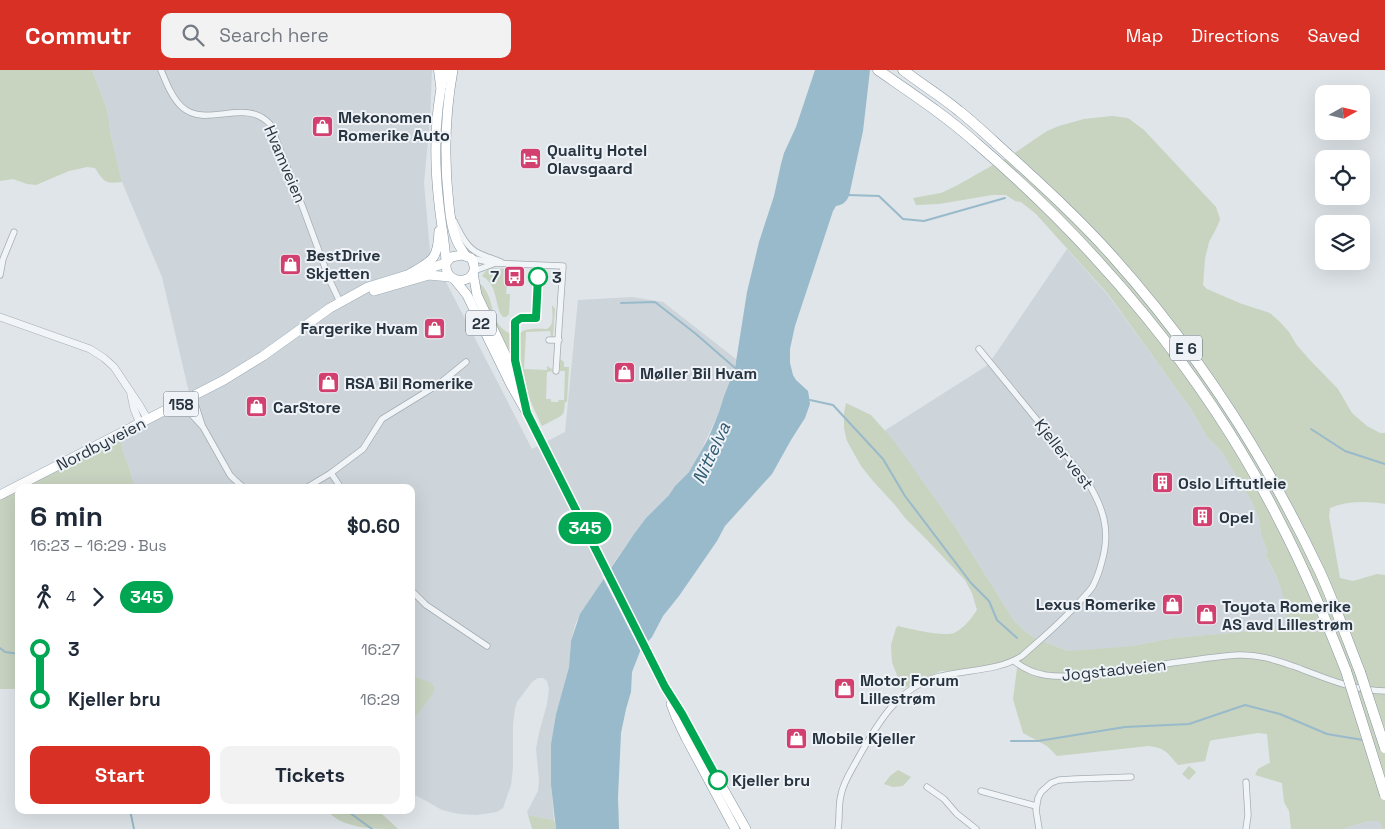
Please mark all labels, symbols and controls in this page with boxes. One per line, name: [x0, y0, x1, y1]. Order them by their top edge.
search box: [161, 13, 511, 58]
text: Commutr: [25, 20, 131, 51]
icon: search: [179, 21, 207, 49]
text: Search here: [219, 23, 329, 48]
text: Map: [1126, 24, 1163, 47]
text: Directions: [1191, 24, 1280, 47]
text: Saved: [1308, 24, 1360, 47]
north arrow: [1315, 85, 1370, 140]
map controls: [1315, 85, 1370, 270]
place label: Mekonomen Romerike Auto: [338, 107, 450, 146]
shop icon: Mekonomen Romerike Auto: [310, 114, 334, 138]
street label: Hvamveien: [259, 122, 311, 206]
place label: Quality Hotel Olavsgaard: [547, 140, 647, 179]
hotel icon: Quality Hotel Olavsgaard: [519, 147, 543, 171]
button: locate: [1315, 150, 1370, 205]
button: layers: [1315, 215, 1370, 270]
place label: BestDrive Skjetten: [306, 245, 380, 284]
shop icon: BestDrive Skjetten: [278, 252, 302, 276]
bus stop icon: 7: [503, 264, 527, 288]
place label: 7: [490, 266, 499, 287]
marker: 3: [528, 267, 548, 287]
place label: 3: [552, 267, 562, 288]
road number: 22: [466, 310, 496, 336]
shop icon: Fargerike Hvam: [422, 316, 446, 340]
place label: Fargerike Hvam: [300, 318, 418, 339]
road number: E 6: [1170, 336, 1202, 360]
shop icon: Møller Bil Hvam: [612, 361, 636, 385]
place label: Møller Bil Hvam: [640, 363, 757, 384]
shop icon: RSA Bil Romerike: [317, 371, 341, 395]
place label: RSA Bil Romerike: [345, 373, 473, 394]
road number: 158: [164, 392, 198, 416]
shop icon: CarStore: [245, 395, 269, 419]
place label: CarStore: [273, 397, 341, 418]
street label: Nordbyveien: [53, 412, 149, 476]
street label: Kjeller vest: [1030, 414, 1098, 494]
water label: Nittelva: [687, 418, 735, 487]
building icon: Oslo Liftutleie: [1150, 471, 1174, 495]
place label: Oslo Liftutleie: [1178, 473, 1286, 494]
text: 6 min: [30, 498, 103, 534]
building icon: Opel: [1191, 505, 1215, 529]
place label: Opel: [1219, 507, 1254, 528]
line badge: 345: [556, 512, 614, 544]
text: $0.60: [347, 514, 400, 539]
text: 345: [568, 516, 602, 539]
text: 16:23 – 16:29 · Bus: [30, 535, 167, 556]
icon: walk: [30, 583, 58, 611]
icon: forward: [84, 583, 112, 611]
text: 345: [130, 585, 163, 608]
text: 4: [66, 586, 76, 607]
shop icon: Lexus Romerike: [1160, 592, 1184, 616]
place label: Lexus Romerike: [1036, 594, 1156, 615]
place label: Toyota Romerike AS avd Lillestrøm: [1222, 596, 1353, 635]
shop icon: Toyota Romerike AS avd Lillestrøm: [1194, 603, 1218, 627]
text: 3: [68, 637, 80, 662]
text: 16:27: [361, 639, 400, 660]
street label: Jogstadveien: [1061, 654, 1167, 686]
place label: Motor Forum Lillestrøm: [860, 670, 959, 709]
shop icon: Motor Forum Lillestrøm: [832, 677, 856, 701]
text: Kjeller bru: [68, 687, 161, 712]
text: 16:29: [360, 689, 400, 710]
shop icon: Mobile Kjeller: [784, 726, 808, 750]
place label: Mobile Kjeller: [812, 728, 916, 749]
button: Start: [30, 746, 210, 804]
button: Tickets: [220, 746, 400, 804]
marker: Kjeller bru: [708, 770, 728, 790]
place label: Kjeller bru: [732, 770, 810, 791]

